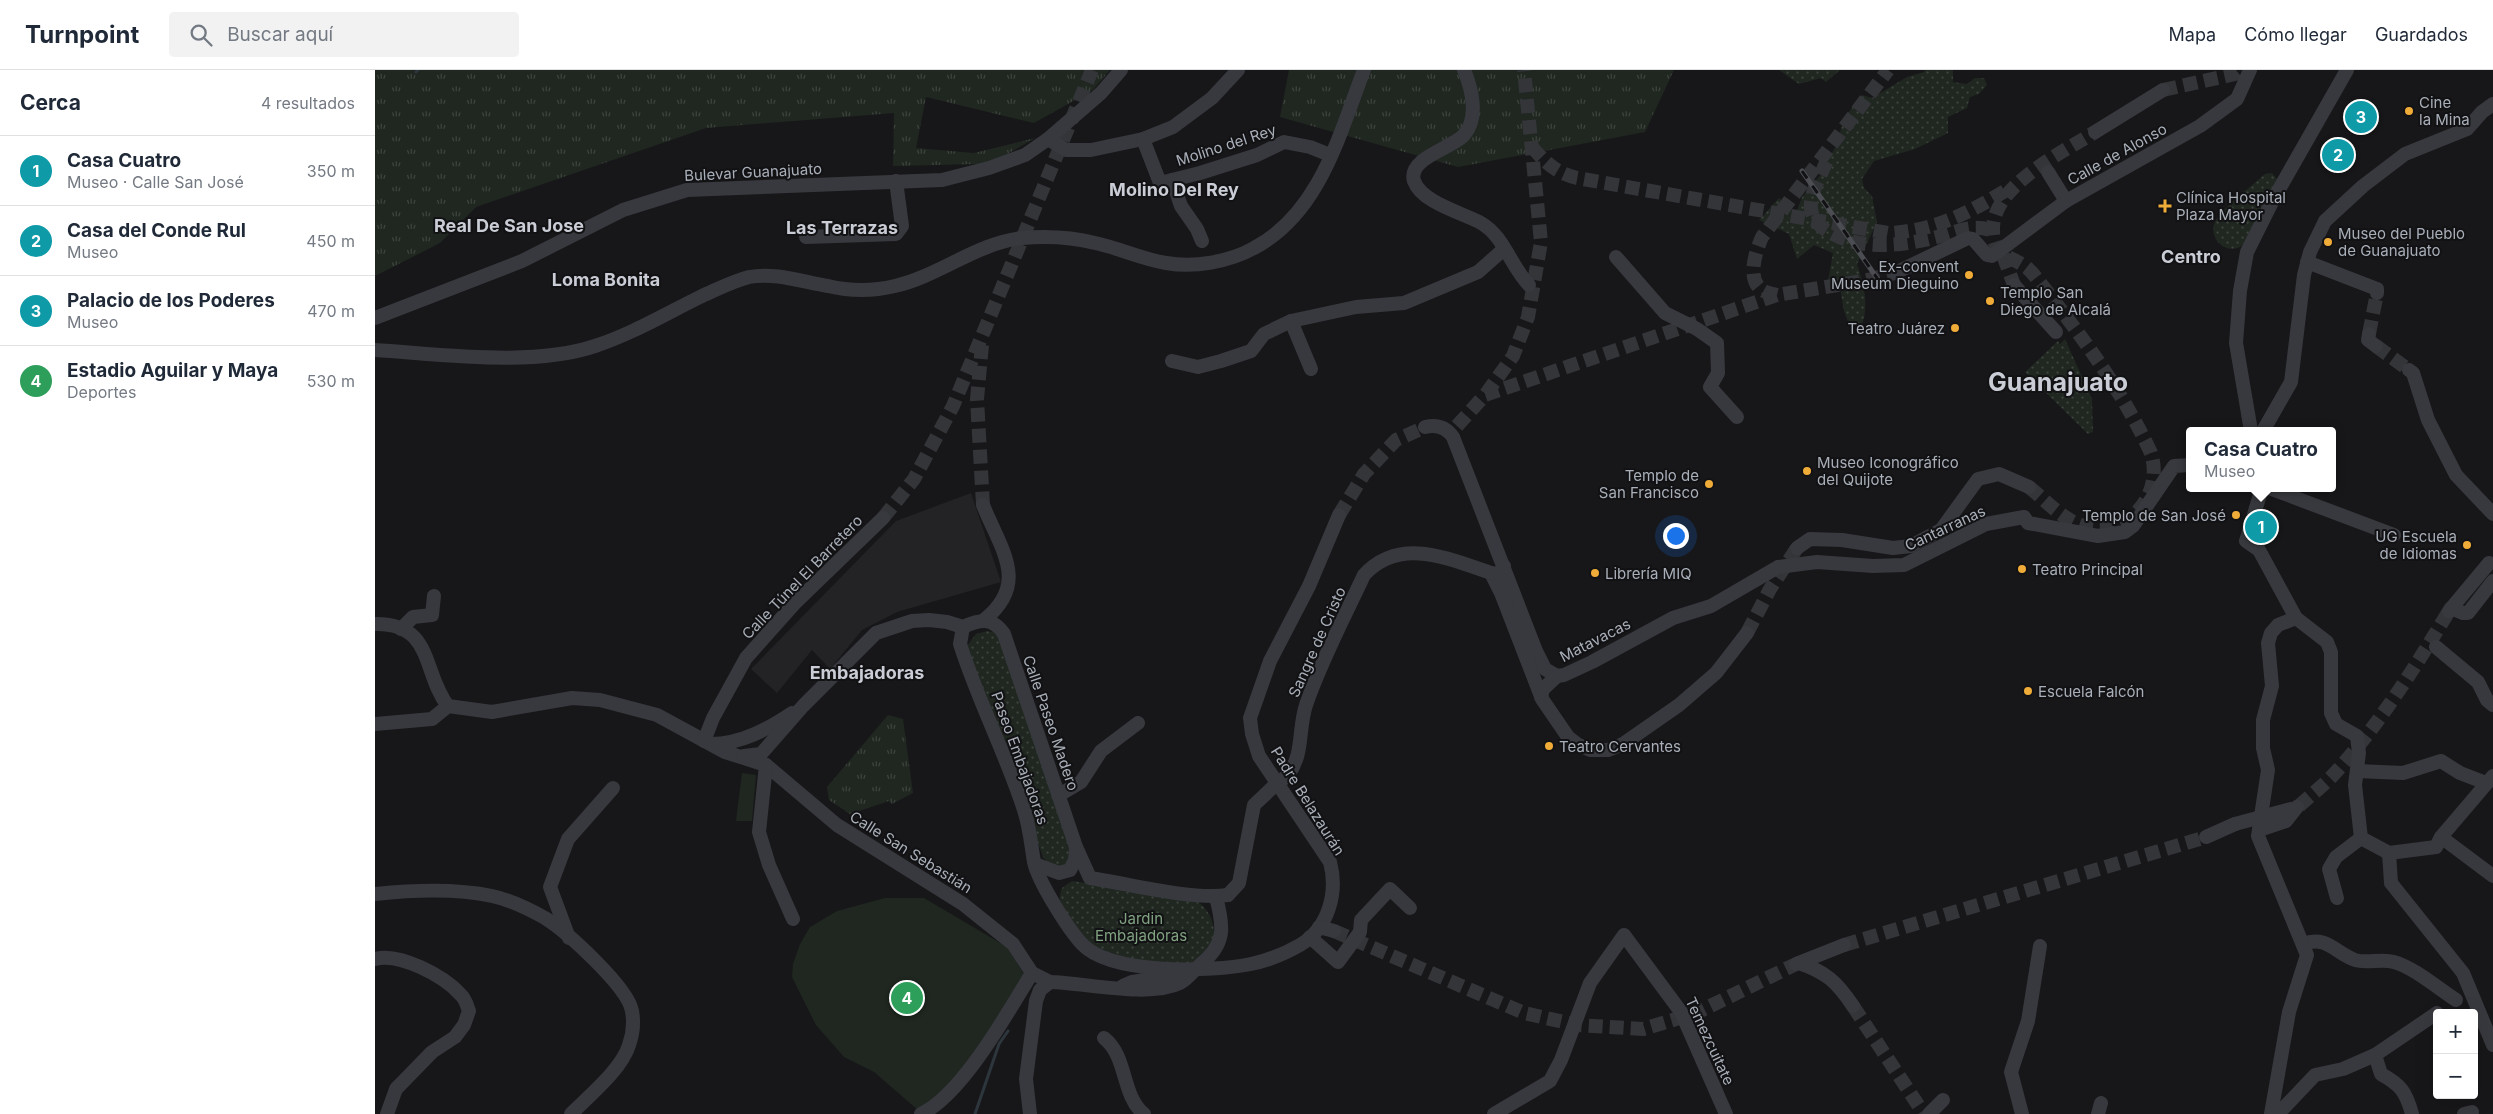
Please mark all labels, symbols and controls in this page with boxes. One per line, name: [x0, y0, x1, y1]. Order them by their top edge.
search box: [169, 12, 519, 57]
text: Turnpoint: [25, 20, 139, 49]
icon: search: [187, 21, 215, 49]
text: Buscar aquí: [227, 23, 333, 46]
text: Mapa: [2169, 24, 2216, 45]
text: Cómo llegar: [2244, 24, 2347, 45]
text: Guardados: [2375, 24, 2468, 45]
text: Cerca: [20, 90, 81, 115]
text: 4 resultados: [261, 93, 355, 113]
place label: Cine la Mina: [2419, 93, 2470, 129]
pin: 3: [2345, 98, 2377, 136]
marker: Cine la Mina: [2403, 105, 2415, 117]
street label: Calle de Alonso: [2064, 119, 2170, 189]
street label: Molino del Rey: [1174, 120, 1279, 170]
pin: 2: [2322, 136, 2354, 174]
text: Casa Cuatro: [67, 149, 181, 172]
street label: Bulevar Guanajuato: [684, 159, 822, 185]
text: 1: [33, 161, 39, 181]
text: 350 m: [307, 161, 355, 181]
text: Museo · Calle San José: [67, 172, 244, 192]
district label: Molino Del Rey: [1109, 179, 1239, 200]
place label: Clínica Hospital Plaza Mayor: [2176, 188, 2286, 224]
marker: Clínica Hospital Plaza Mayor: [2158, 199, 2172, 213]
district label: Real De San Jose: [434, 215, 584, 236]
district label: Las Terrazas: [786, 217, 898, 238]
text: Casa del Conde Rul: [67, 219, 246, 242]
place label: Museo del Pueblo de Guanajuato: [2338, 224, 2465, 260]
text: 2: [31, 231, 41, 251]
text: 450 m: [306, 231, 355, 251]
marker: Museo del Pueblo de Guanajuato: [2322, 236, 2334, 248]
text: Museo: [67, 242, 118, 262]
district label: Centro: [2161, 246, 2221, 267]
place label: Ex-convent Museum Dieguino: [1831, 257, 1959, 293]
district label: Loma Bonita: [552, 269, 660, 290]
marker: Ex-convent Museum Dieguino: [1963, 269, 1975, 281]
place label: Templo San Diego de Alcalá: [2000, 283, 2111, 319]
text: Palacio de los Poderes: [67, 289, 275, 312]
marker: Templo San Diego de Alcalá: [1984, 295, 1996, 307]
text: 3: [31, 301, 41, 321]
text: 470 m: [307, 301, 355, 321]
text: Museo: [67, 312, 118, 332]
place label: Teatro Juárez: [1848, 319, 1945, 338]
marker: Teatro Juárez: [1949, 322, 1961, 334]
text: Estadio Aguilar y Maya: [67, 359, 278, 382]
district label: Guanajuato: [1988, 367, 2128, 397]
text: 4: [31, 371, 41, 391]
text: 530 m: [307, 371, 355, 391]
text: Deportes: [67, 382, 136, 402]
popup: [2186, 427, 2336, 492]
text: Casa Cuatro: [2204, 438, 2318, 461]
place label: Museo Iconográfico del Quijote: [1817, 453, 1959, 489]
text: Museo: [2204, 461, 2255, 481]
marker: Museo Iconográfico del Quijote: [1801, 465, 1813, 477]
place label: Templo de San Francisco: [1599, 466, 1699, 502]
marker: Templo de San Francisco: [1703, 478, 1715, 490]
street label: Cantarranas: [1902, 501, 1988, 555]
place label: Templo de San José: [2082, 506, 2226, 525]
pin: 1: [2245, 508, 2277, 546]
marker: Templo de San José: [2230, 509, 2242, 521]
street label: Calle Túnel El Barretero: [738, 511, 866, 643]
your location: [1663, 523, 1689, 549]
place label: UG Escuela de Idiomas: [2375, 527, 2457, 563]
marker: UG Escuela de Idiomas: [2461, 539, 2473, 551]
place label: Teatro Principal: [2032, 560, 2143, 579]
marker: Teatro Principal: [2016, 563, 2028, 575]
place label: Librería MIQ: [1605, 564, 1692, 583]
marker: Librería MIQ: [1589, 567, 1601, 579]
street label: Sangre de Cristo: [1284, 584, 1350, 700]
street label: Matavacas: [1556, 614, 1634, 666]
street label: Calle Paseo Madero: [1019, 653, 1083, 793]
district label: Embajadoras: [810, 662, 924, 683]
place label: Escuela Falcón: [2038, 682, 2144, 701]
marker: Escuela Falcón: [2022, 685, 2034, 697]
street label: Paseo Embajadoras: [987, 689, 1053, 827]
place label: Teatro Cervantes: [1559, 737, 1681, 756]
marker: Teatro Cervantes: [1543, 740, 1555, 752]
street label: Padre Belazaurán: [1267, 743, 1349, 859]
street label: Calle San Sebastián: [846, 807, 976, 897]
park label: Jardin Embajadoras: [1095, 909, 1187, 945]
pin: 4: [891, 979, 923, 1017]
street label: Temezcuitate: [1681, 994, 1739, 1088]
map controls: [2433, 1009, 2478, 1099]
button: +: [2433, 1009, 2478, 1054]
button: −: [2433, 1054, 2478, 1099]

